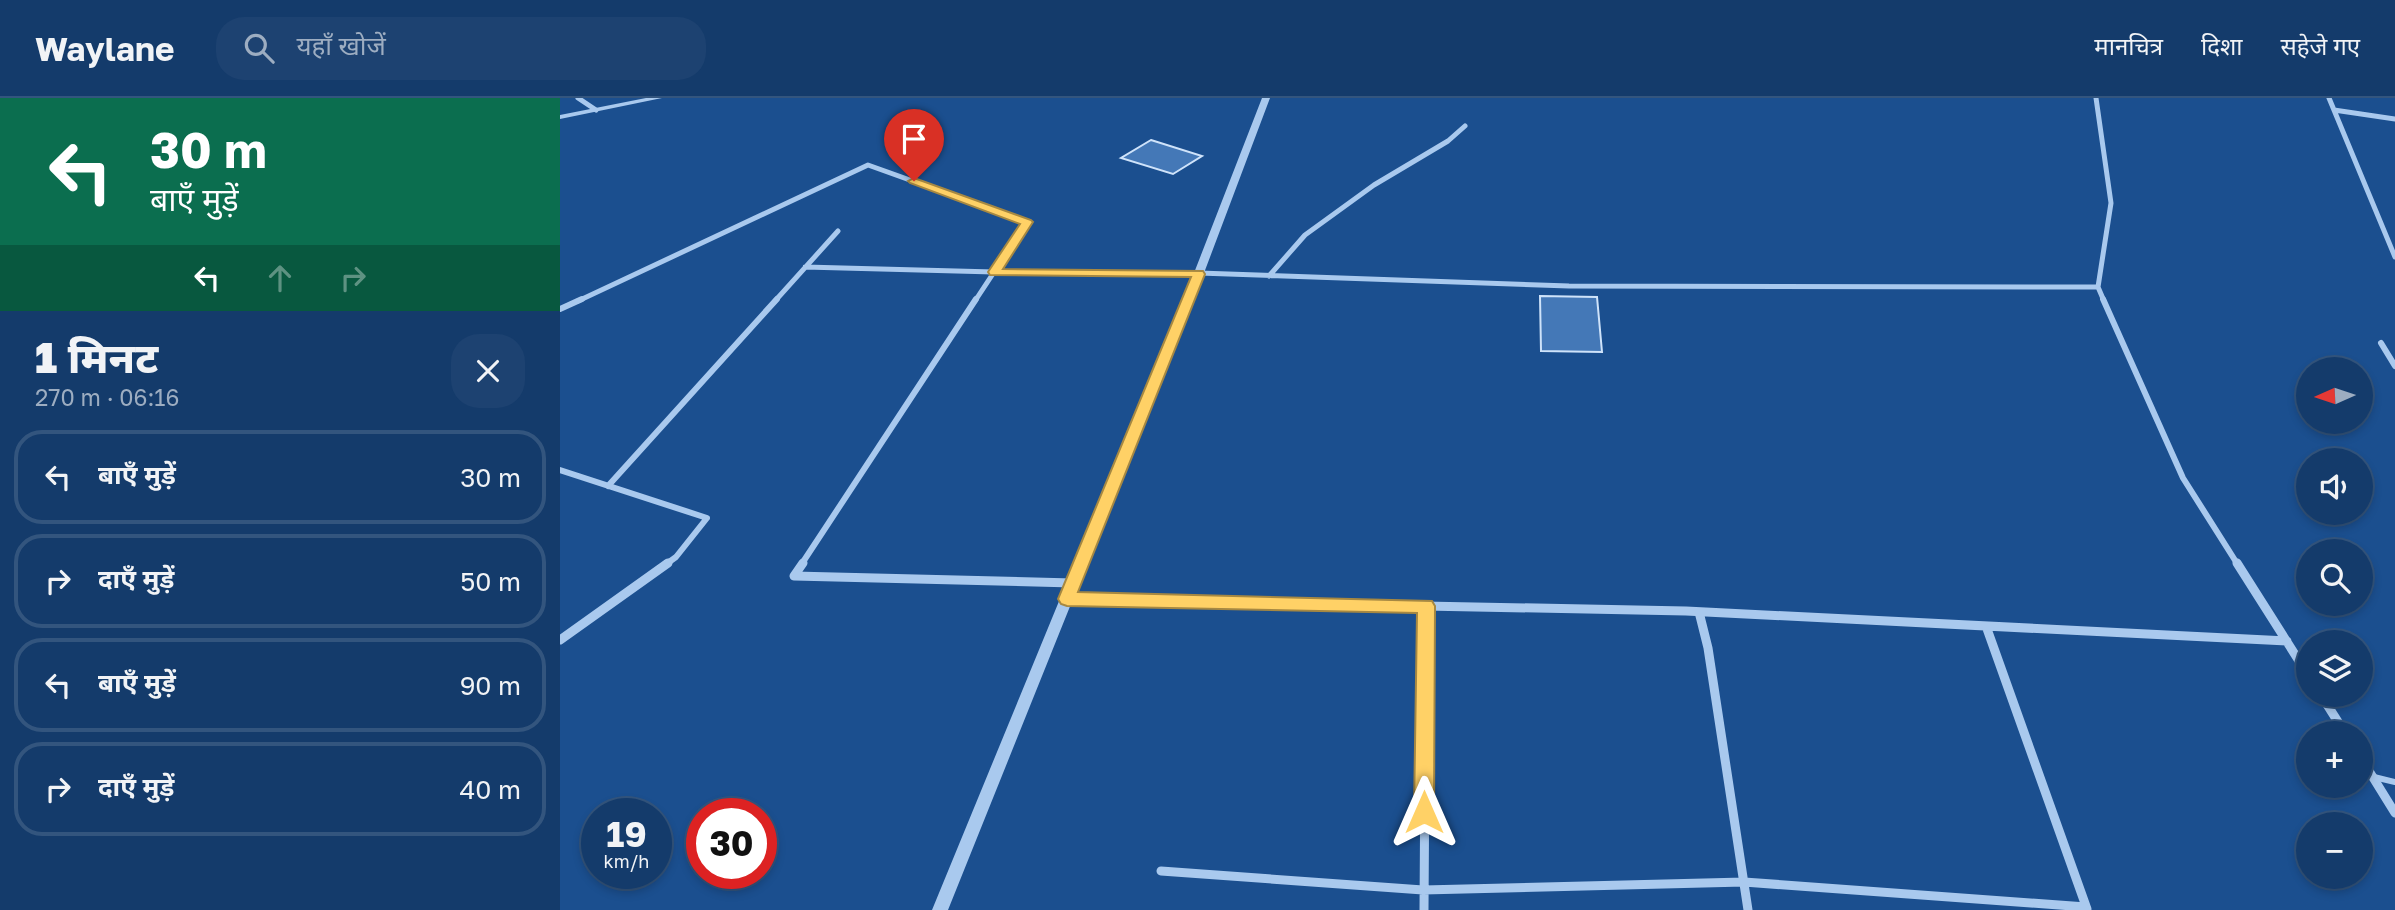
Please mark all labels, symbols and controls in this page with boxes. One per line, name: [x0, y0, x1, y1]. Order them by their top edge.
search box: [216, 17, 706, 80]
text: Waylane: [35, 29, 174, 68]
icon: search: [240, 29, 278, 67]
text: यहाँ खोजें: [296, 30, 386, 61]
text: मानचित्र: [2094, 31, 2163, 60]
text: दिशा: [2201, 31, 2242, 60]
text: सहेजे गए: [2280, 31, 2360, 60]
pin: [884, 109, 944, 181]
text: 30 m: [150, 120, 267, 179]
icon: arrive: [895, 120, 933, 158]
icon: left: [35, 126, 126, 217]
text: बाएँ मुड़ें: [150, 180, 239, 218]
icon: left: [188, 259, 226, 297]
icon: ahead: [261, 259, 299, 297]
icon: right: [334, 259, 372, 297]
text: 1 मिनट: [35, 332, 158, 382]
button: close: [451, 334, 525, 408]
north arrow: [2296, 357, 2373, 434]
map controls: [2296, 357, 2373, 889]
text: 270 m · 06:16: [35, 383, 179, 411]
button: sound: [2296, 448, 2373, 525]
icon: left: [39, 458, 77, 496]
text: बाएँ मुड़ें: [98, 459, 176, 490]
text: 30 m: [460, 462, 521, 493]
button: search: [2296, 539, 2373, 616]
icon: right: [39, 562, 77, 600]
text: दाएँ मुड़ें: [98, 563, 174, 594]
text: 50 m: [460, 566, 521, 597]
button: layers: [2296, 630, 2373, 707]
icon: left: [39, 666, 77, 704]
text: बाएँ मुड़ें: [98, 667, 176, 698]
text: 90 m: [460, 670, 521, 701]
button: +: [2296, 721, 2373, 798]
icon: right: [39, 770, 77, 808]
text: दाएँ मुड़ें: [98, 771, 174, 802]
text: 40 m: [460, 774, 521, 805]
position arrow: [1387, 775, 1461, 849]
speed limit sign: 30: [686, 798, 777, 889]
button: −: [2296, 812, 2373, 889]
text: 19: [606, 813, 647, 855]
text: km/h: [604, 850, 649, 872]

